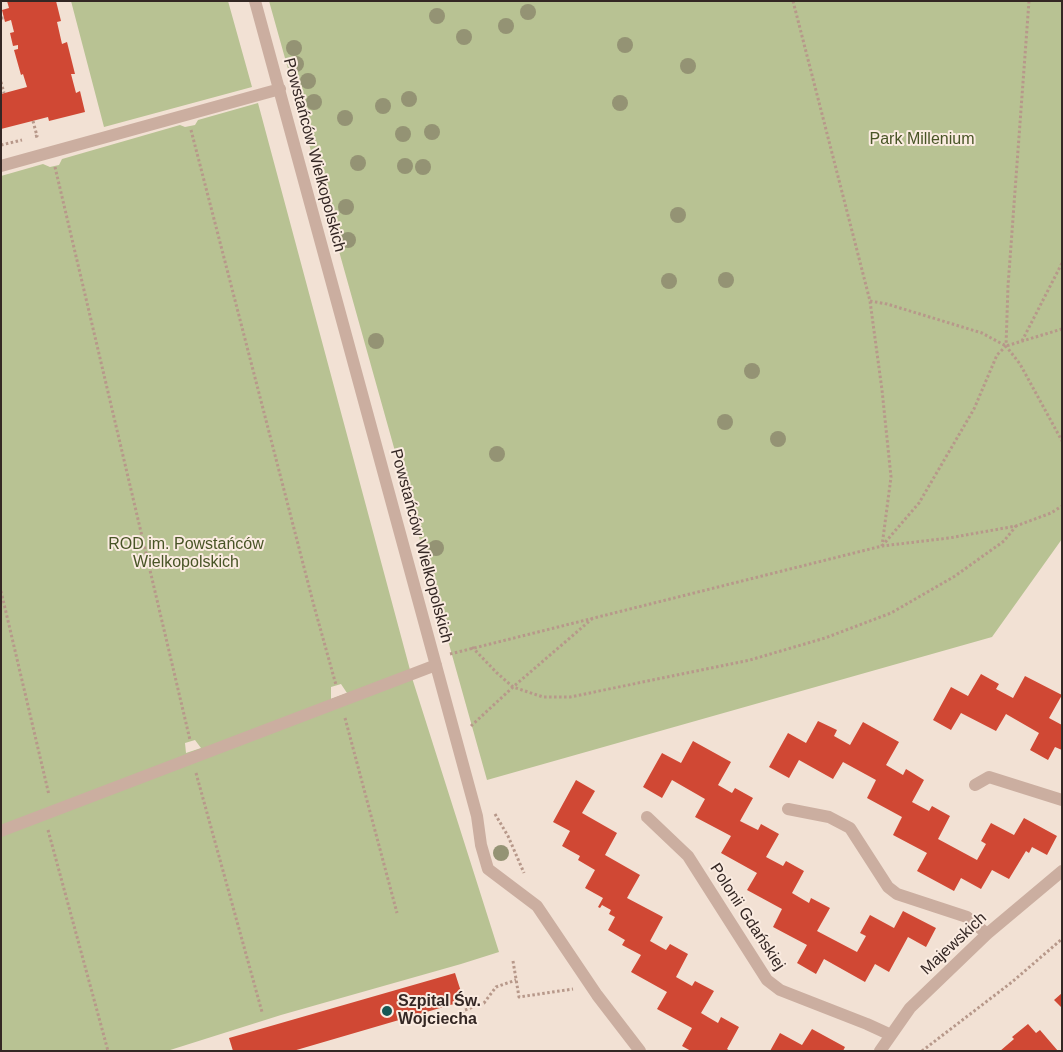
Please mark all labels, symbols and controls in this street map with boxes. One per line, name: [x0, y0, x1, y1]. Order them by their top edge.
street label: Powstańców Wielkopolskich: [279, 56, 349, 254]
park label: Park Millenium: [870, 130, 974, 150]
street label: Powstańców Wielkopolskich: [386, 447, 456, 645]
park label: ROD im. Powstańców Wielkopolskich: [108, 535, 264, 573]
street label: Polonii Gdańskiej: [705, 860, 789, 974]
street label: Majewskich: [917, 909, 991, 979]
place label: Szpital Św. Wojciecha: [398, 992, 481, 1030]
marker: Szpital Św. Wojciecha: [380, 1004, 394, 1018]

